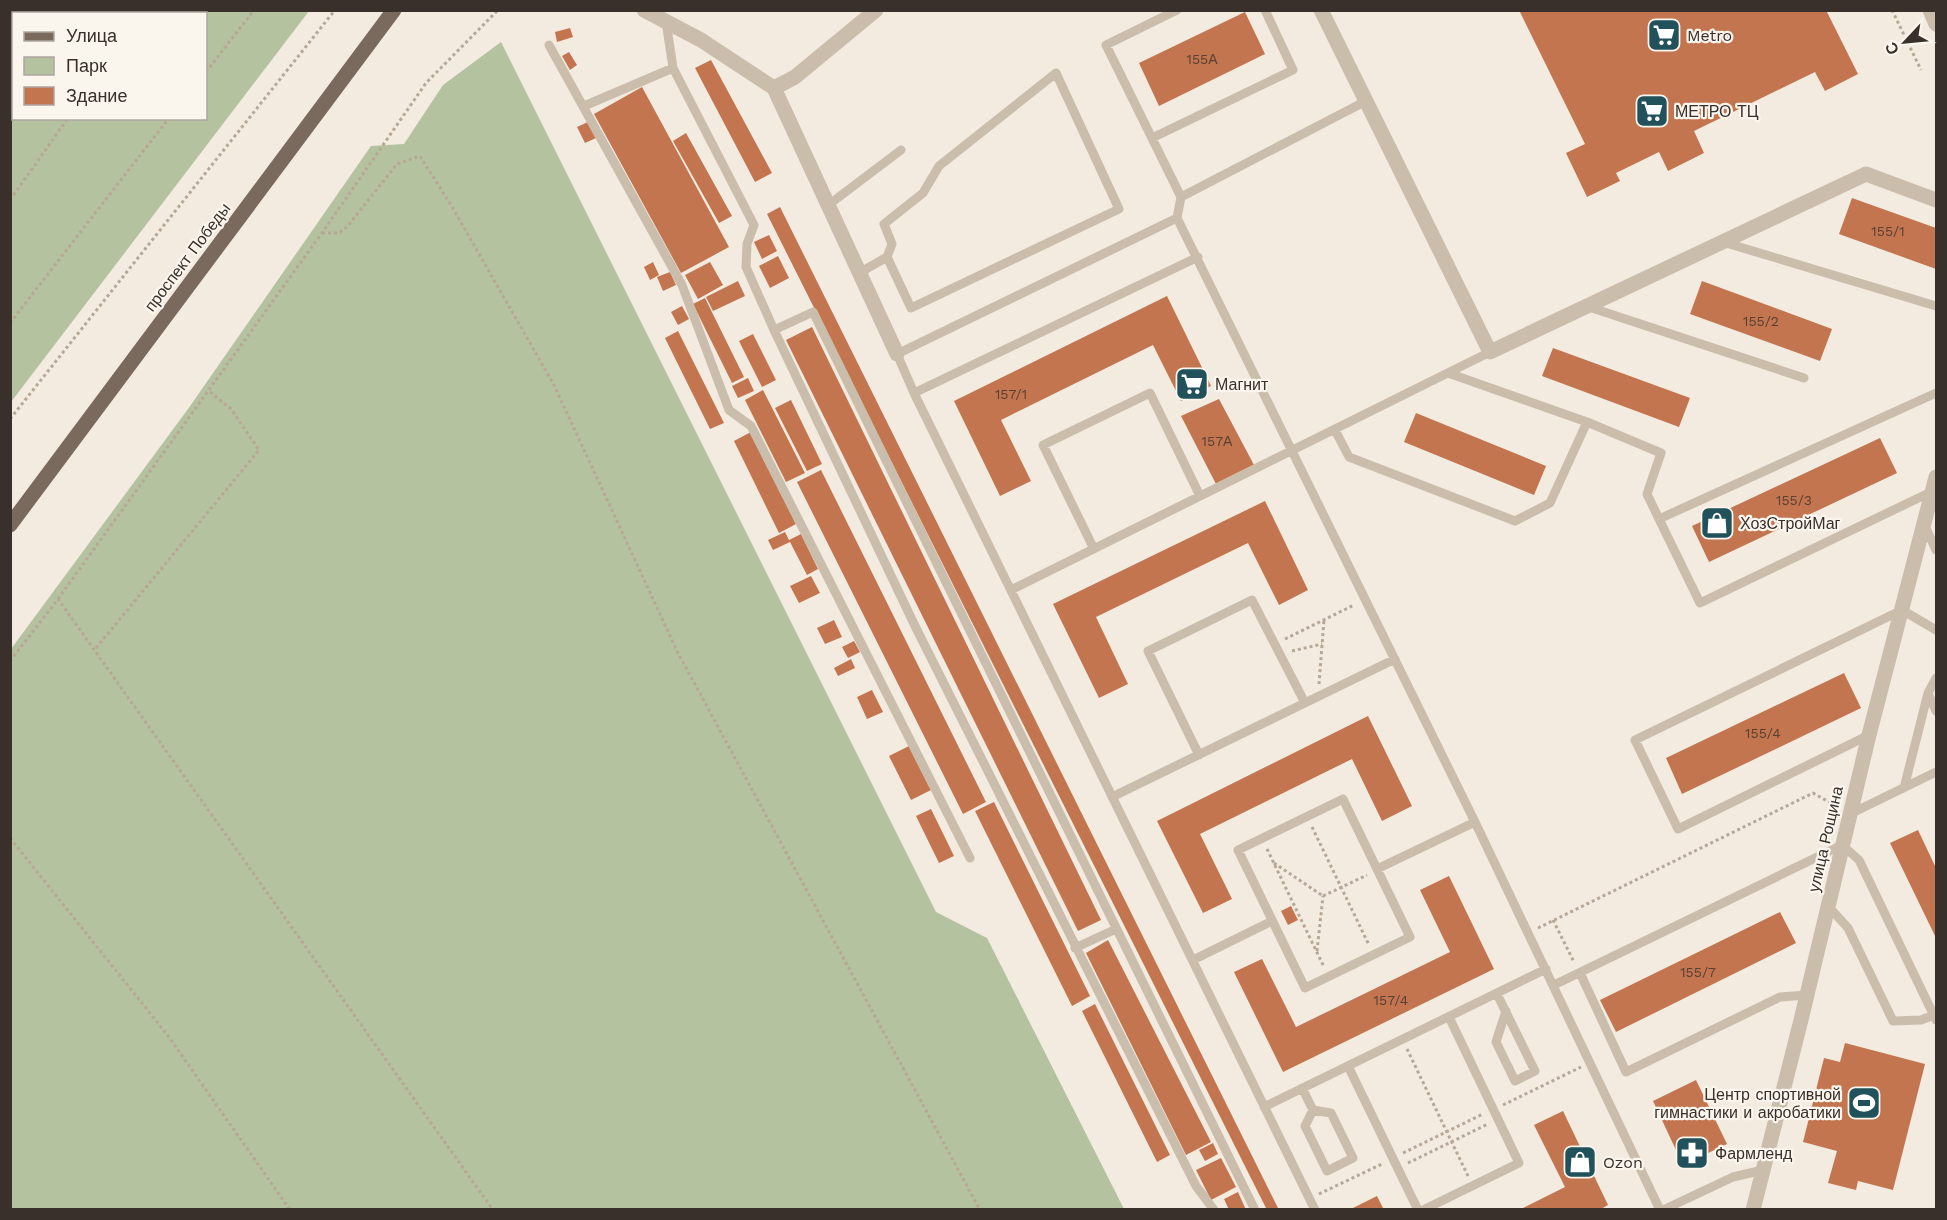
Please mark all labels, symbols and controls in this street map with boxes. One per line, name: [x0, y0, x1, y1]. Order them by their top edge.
legend: [12, 12, 207, 120]
north arrow: [1875, 12, 1935, 72]
supermarket icon: Metro: [1646, 17, 1682, 53]
text: Улица: [66, 25, 118, 46]
place label: Metro: [1687, 26, 1732, 45]
text: С: [1881, 39, 1903, 58]
house number: 155А: [1186, 51, 1218, 67]
text: Парк: [66, 55, 107, 76]
text: Здание: [66, 85, 127, 106]
supermarket icon: МЕТРО ТЦ: [1634, 93, 1670, 129]
place label: МЕТРО ТЦ: [1675, 102, 1759, 121]
street label: проспект Победы: [140, 199, 234, 315]
house number: 155/1: [1871, 223, 1905, 239]
house number: 155/2: [1743, 313, 1779, 329]
supermarket icon: Магнит: [1174, 366, 1210, 402]
place label: Магнит: [1215, 375, 1269, 394]
house number: 157/1: [995, 386, 1027, 402]
house number: 157А: [1202, 433, 1233, 449]
house number: 155/3: [1776, 492, 1812, 508]
shop icon: ХозСтройМаг: [1699, 505, 1735, 541]
place label: ХозСтройМаг: [1740, 514, 1841, 533]
house number: 155/4: [1745, 725, 1781, 741]
street label: улица Рощина: [1804, 784, 1847, 894]
house number: 155/7: [1680, 964, 1716, 980]
house number: 157/4: [1374, 992, 1408, 1008]
place label: Центр спортивной гимнастики и акробатики: [1654, 1085, 1841, 1122]
sports icon: Центр спортивной гимнастики и акробатики: [1846, 1085, 1882, 1121]
pharmacy icon: Фармленд: [1674, 1135, 1710, 1171]
shop icon: Ozon: [1562, 1144, 1598, 1180]
place label: Фармленд: [1715, 1144, 1793, 1163]
place label: Ozon: [1603, 1153, 1643, 1172]

